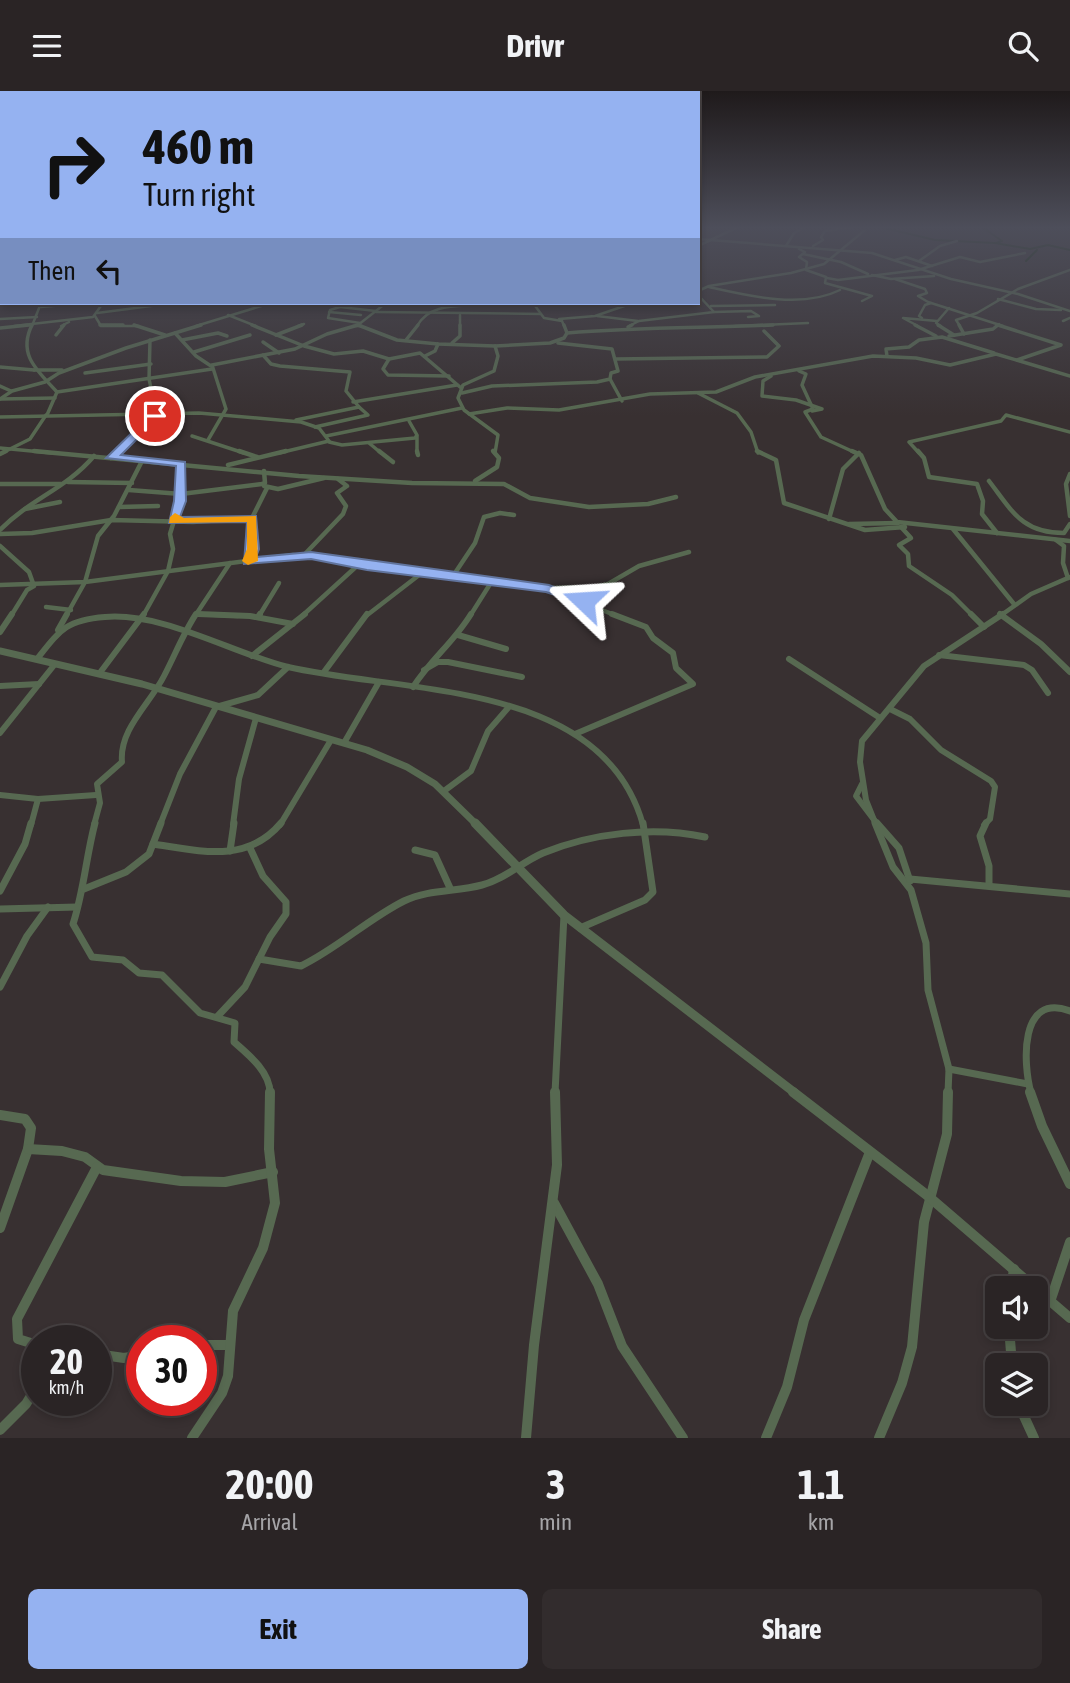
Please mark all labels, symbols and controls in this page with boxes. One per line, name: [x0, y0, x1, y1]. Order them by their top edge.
icon: menu: [28, 27, 66, 65]
text: Drivr: [506, 27, 564, 64]
icon: search: [1004, 27, 1042, 65]
text: 460 m: [143, 118, 254, 174]
icon: right: [28, 119, 119, 210]
text: Turn right: [143, 176, 256, 213]
icon: left: [90, 252, 128, 290]
text: Then: [28, 256, 76, 286]
pin: [125, 386, 185, 446]
icon: arrive: [136, 397, 174, 435]
position arrow: [547, 564, 621, 638]
map controls: [985, 1276, 1048, 1416]
button: sound: [985, 1276, 1048, 1339]
speed limit sign: 30: [126, 1325, 217, 1416]
text: 20: [50, 1341, 83, 1381]
button: layers: [985, 1353, 1048, 1416]
text: km/h: [49, 1377, 84, 1398]
text: 20:00: [225, 1460, 314, 1508]
text: 3: [546, 1460, 565, 1508]
text: 1.1: [798, 1460, 845, 1508]
text: Arrival: [241, 1509, 298, 1535]
text: min: [539, 1509, 572, 1535]
text: km: [808, 1509, 834, 1535]
button: Exit: [28, 1589, 528, 1669]
button: Share: [542, 1589, 1042, 1669]

